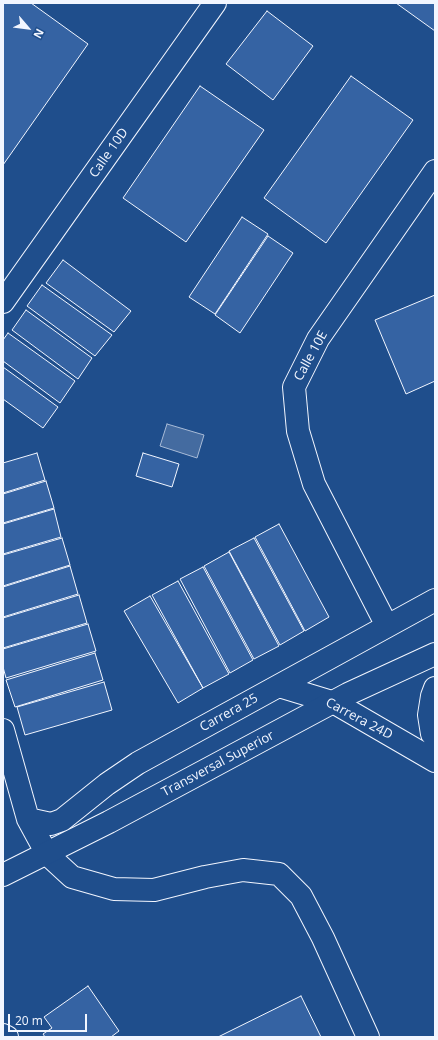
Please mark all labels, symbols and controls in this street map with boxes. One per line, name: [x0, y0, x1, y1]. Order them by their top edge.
north arrow: [8, 8, 48, 48]
text: N: [30, 26, 48, 41]
street label: Calle 10D: [86, 125, 132, 181]
street label: Calle 10E: [291, 328, 331, 384]
street label: Carrera 25: [197, 691, 261, 735]
street label: Carrera 24D: [323, 695, 395, 743]
street label: Transversal Superior: [159, 728, 277, 800]
scale bar: [10, 1006, 89, 1032]
text: 20 m: [15, 1012, 43, 1029]

